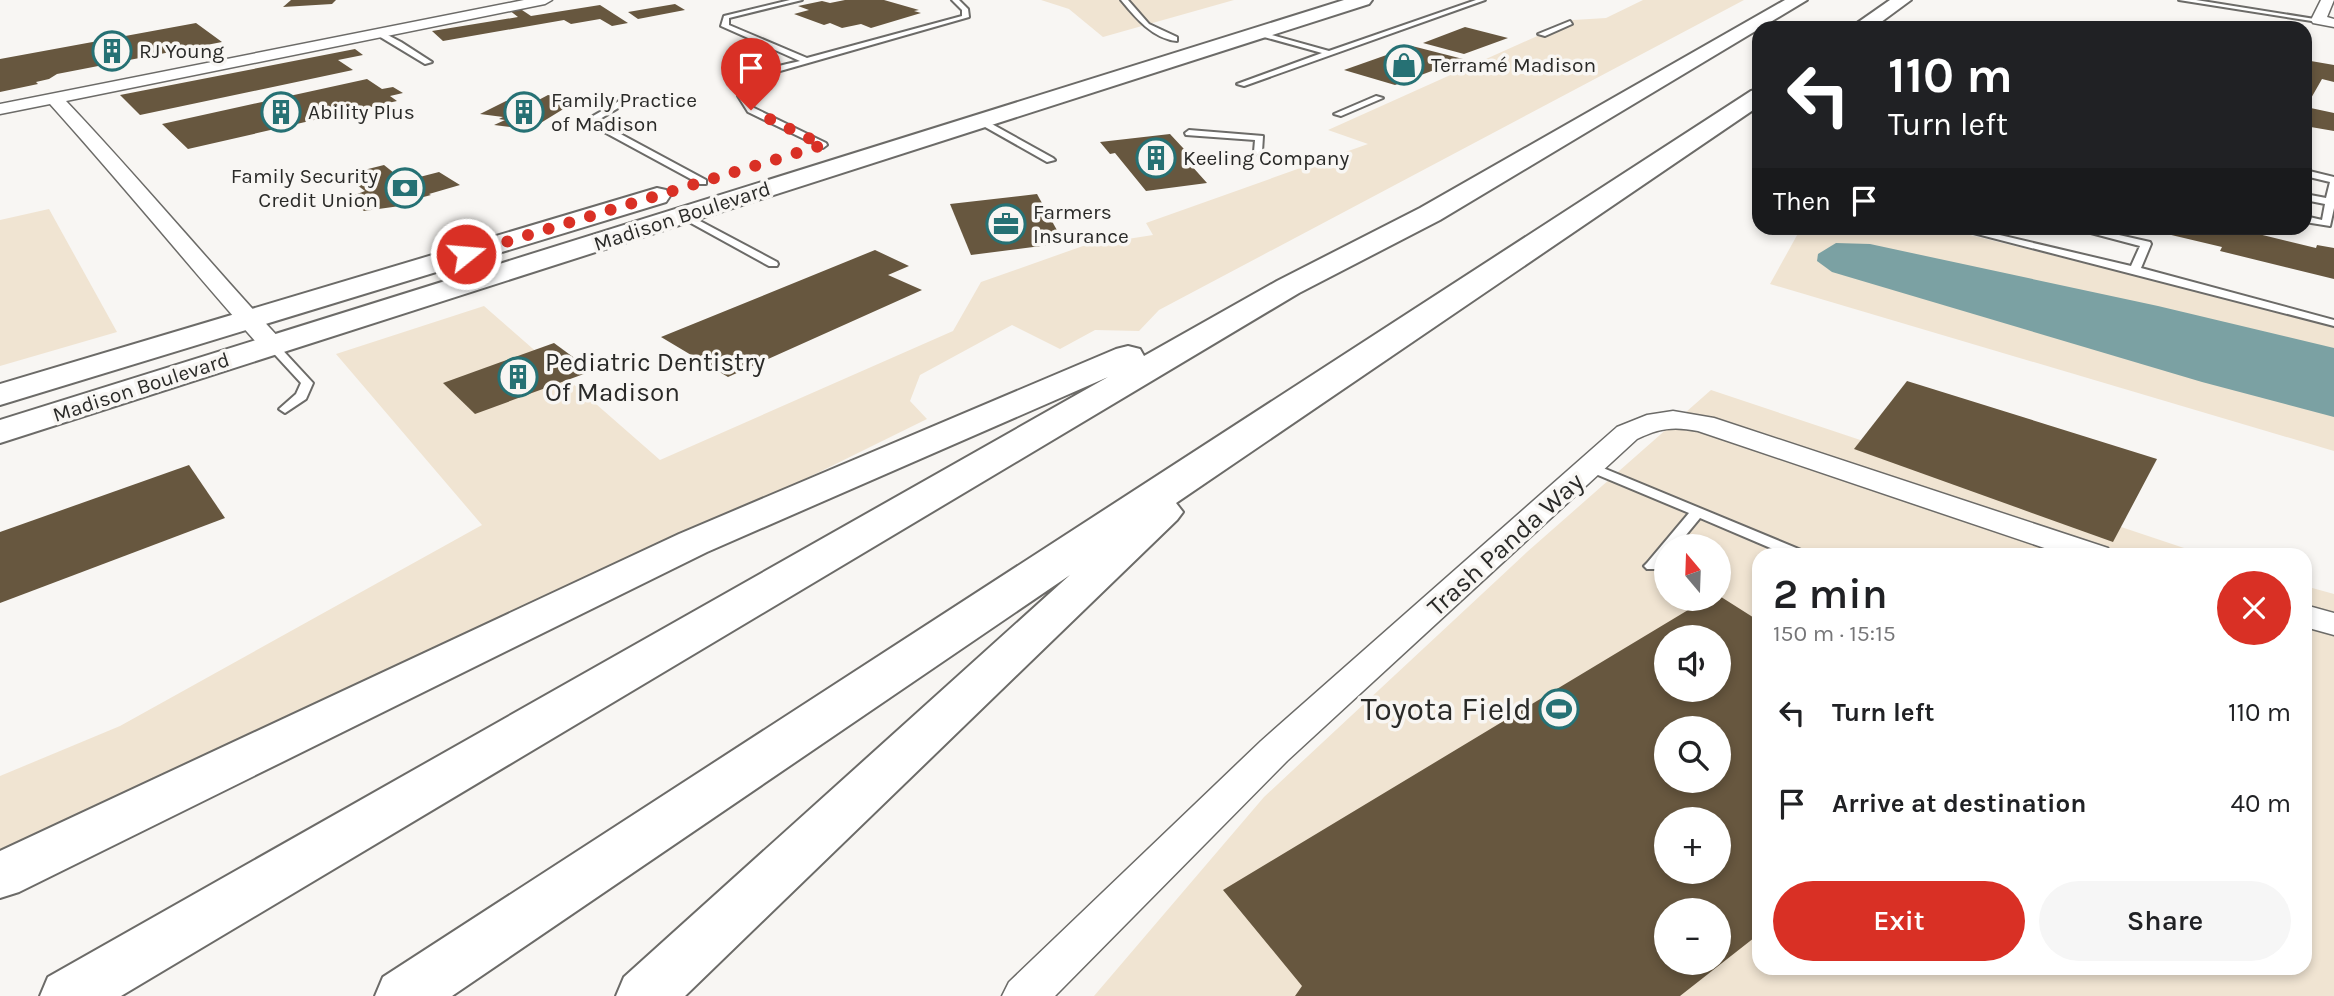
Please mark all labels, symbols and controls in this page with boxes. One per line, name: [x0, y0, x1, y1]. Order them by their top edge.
building icon: RJ Young: [91, 30, 133, 72]
pin: [721, 38, 781, 110]
place label: RJ Young: [139, 39, 224, 63]
shop icon: Terramé Madison: [1383, 44, 1425, 86]
text: 110 m: [1888, 47, 2013, 104]
icon: arrive: [732, 49, 770, 87]
icon: left: [1773, 49, 1864, 140]
place label: Terramé Madison: [1431, 53, 1596, 77]
place label: Family Practice of Madison: [551, 88, 697, 136]
building icon: Ability Plus: [260, 91, 302, 133]
building icon: Family Practice of Madison: [503, 91, 545, 133]
place label: Ability Plus: [308, 100, 415, 124]
text: Turn left: [1888, 106, 2008, 143]
building icon: Keeling Company: [1135, 137, 1177, 179]
place label: Keeling Company: [1183, 146, 1349, 170]
place label: Family Security Credit Union: [231, 164, 378, 212]
bank icon: Family Security Credit Union: [384, 167, 426, 209]
street label: Madison Boulevard: [591, 176, 773, 256]
icon: arrive: [1845, 182, 1883, 220]
text: Then: [1773, 186, 1831, 217]
place label: Farmers Insurance: [1033, 200, 1129, 248]
office icon: Farmers Insurance: [985, 203, 1027, 245]
position arrow: [429, 217, 503, 291]
street label: Madison Boulevard: [50, 347, 232, 427]
place label: Pediatric Dentistry Of Madison: [545, 347, 765, 408]
building icon: Pediatric Dentistry Of Madison: [497, 356, 539, 398]
street label: Trash Panda Way: [1421, 466, 1590, 623]
north arrow: [1654, 534, 1731, 611]
map controls: [1654, 534, 1731, 975]
text: 2 min: [1773, 569, 1888, 619]
button: close: [2217, 571, 2291, 645]
text: 150 m · 15:15: [1773, 620, 1896, 647]
button: sound: [1654, 625, 1731, 702]
sports icon: Toyota Field: [1538, 688, 1580, 730]
place label: Toyota Field: [1361, 691, 1532, 728]
icon: left: [1773, 694, 1811, 732]
text: Turn left: [1832, 697, 1934, 728]
text: 110 m: [2228, 697, 2291, 728]
button: search: [1654, 716, 1731, 793]
icon: arrive: [1773, 785, 1811, 823]
text: Arrive at destination: [1832, 788, 2086, 819]
text: 40 m: [2231, 788, 2291, 819]
button: +: [1654, 807, 1731, 884]
button: Exit: [1773, 881, 2025, 961]
button: Share: [2039, 881, 2291, 961]
button: −: [1654, 898, 1731, 975]

